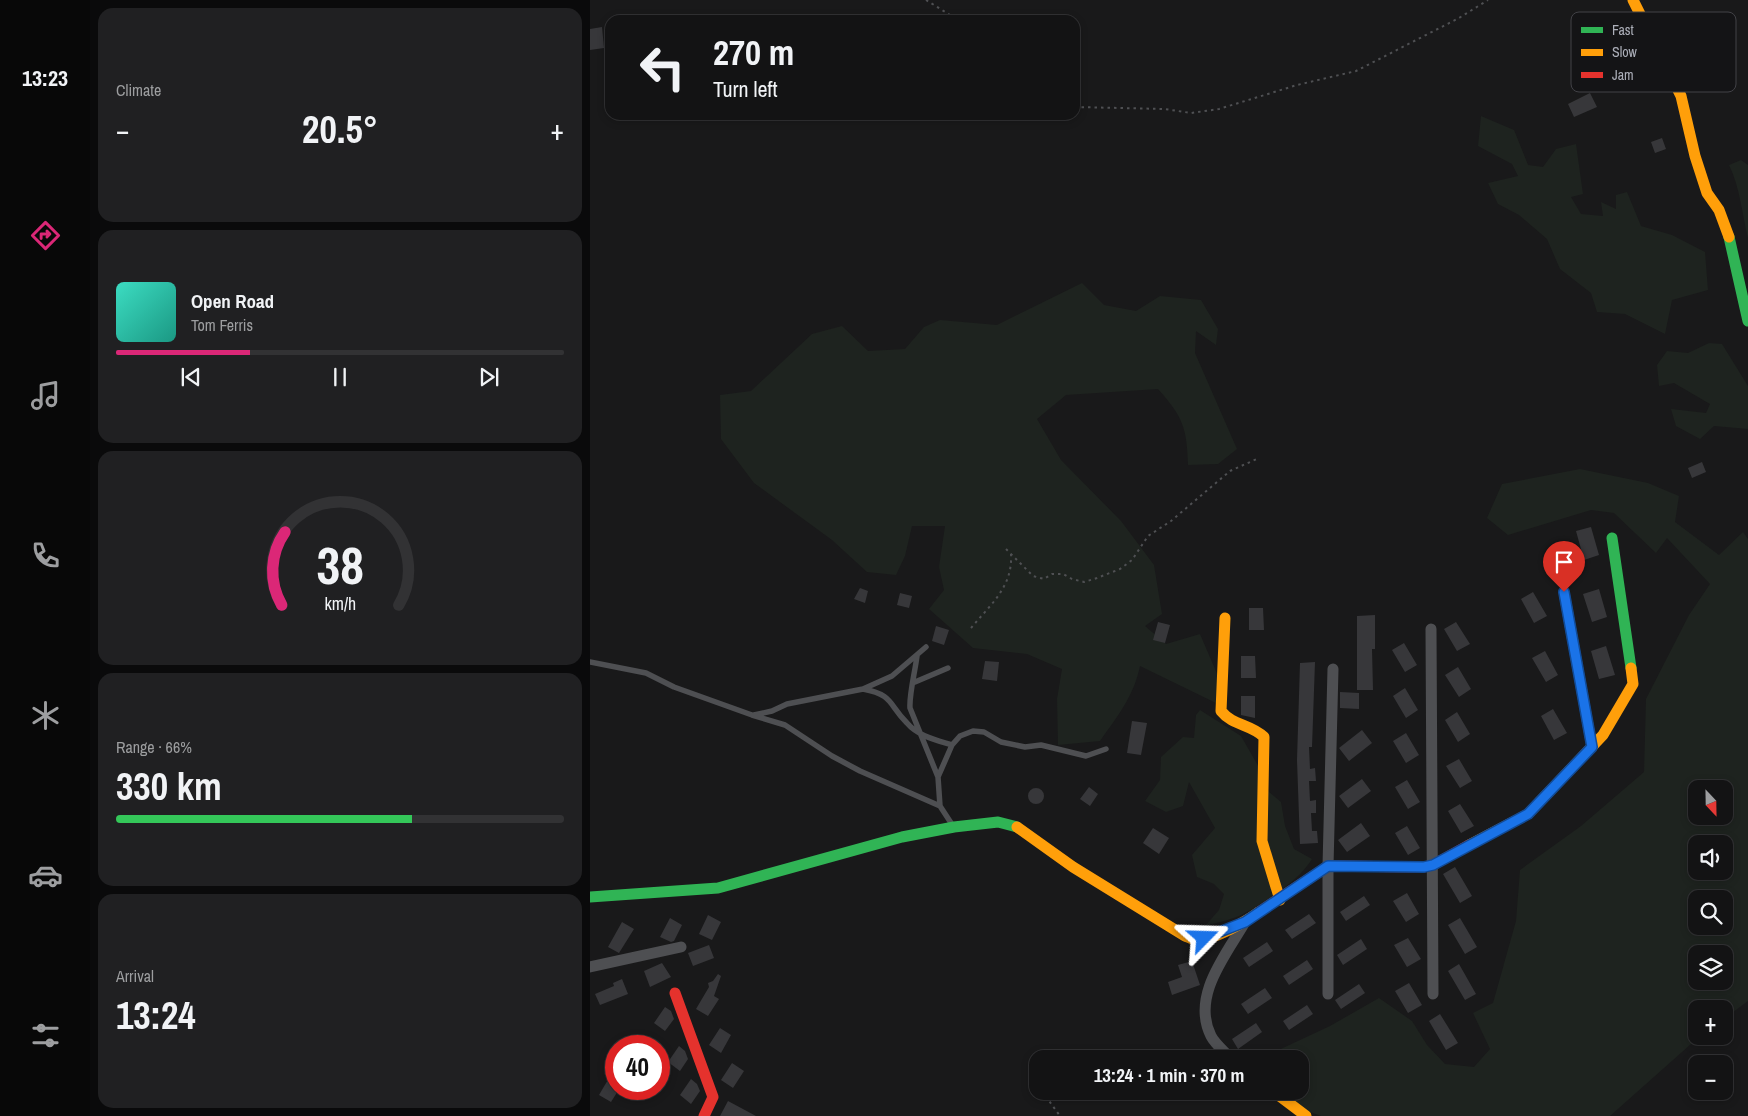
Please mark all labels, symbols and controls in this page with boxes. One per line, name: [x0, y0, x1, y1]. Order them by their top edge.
legend: [1571, 12, 1736, 92]
text: Fast: [1612, 21, 1634, 39]
text: 270 m: [713, 29, 794, 76]
icon: left: [630, 35, 695, 100]
text: Slow: [1612, 43, 1638, 61]
text: 13:23: [22, 63, 68, 93]
text: Jam: [1612, 66, 1634, 84]
text: Turn left: [713, 74, 778, 104]
text: Climate: [116, 79, 161, 101]
text: 20.5°: [302, 104, 378, 155]
text: −: [116, 111, 129, 149]
text: +: [551, 111, 564, 149]
icon: directions: [28, 218, 63, 253]
text: Open Road: [191, 288, 274, 314]
text: Tom Ferris: [191, 314, 253, 336]
icon: previous: [177, 363, 205, 391]
icon: pause: [326, 363, 354, 391]
icon: next: [475, 363, 503, 391]
icon: music: [28, 378, 63, 413]
text: 38: [316, 530, 364, 600]
icon: phone: [28, 538, 63, 573]
pin: [1543, 541, 1585, 592]
icon: arrive: [1550, 548, 1578, 576]
text: km/h: [324, 592, 356, 616]
icon: climate: [28, 698, 63, 733]
text: Range · 66%: [116, 736, 192, 758]
text: 330 km: [116, 761, 222, 812]
north arrow: [1688, 780, 1732, 825]
map controls: [1688, 780, 1733, 1100]
button: sound: [1688, 835, 1733, 880]
icon: car: [28, 858, 63, 893]
button: search: [1688, 890, 1733, 935]
position arrow: [1177, 911, 1229, 963]
button: layers: [1688, 945, 1733, 990]
text: Arrival: [116, 965, 154, 987]
text: 13:24: [116, 990, 196, 1041]
button: +: [1688, 1000, 1733, 1045]
icon: filters: [28, 1018, 63, 1053]
speed limit sign: 40: [605, 1035, 670, 1100]
button: −: [1688, 1055, 1733, 1100]
text: 13:24 · 1 min · 370 m: [1094, 1062, 1244, 1088]

